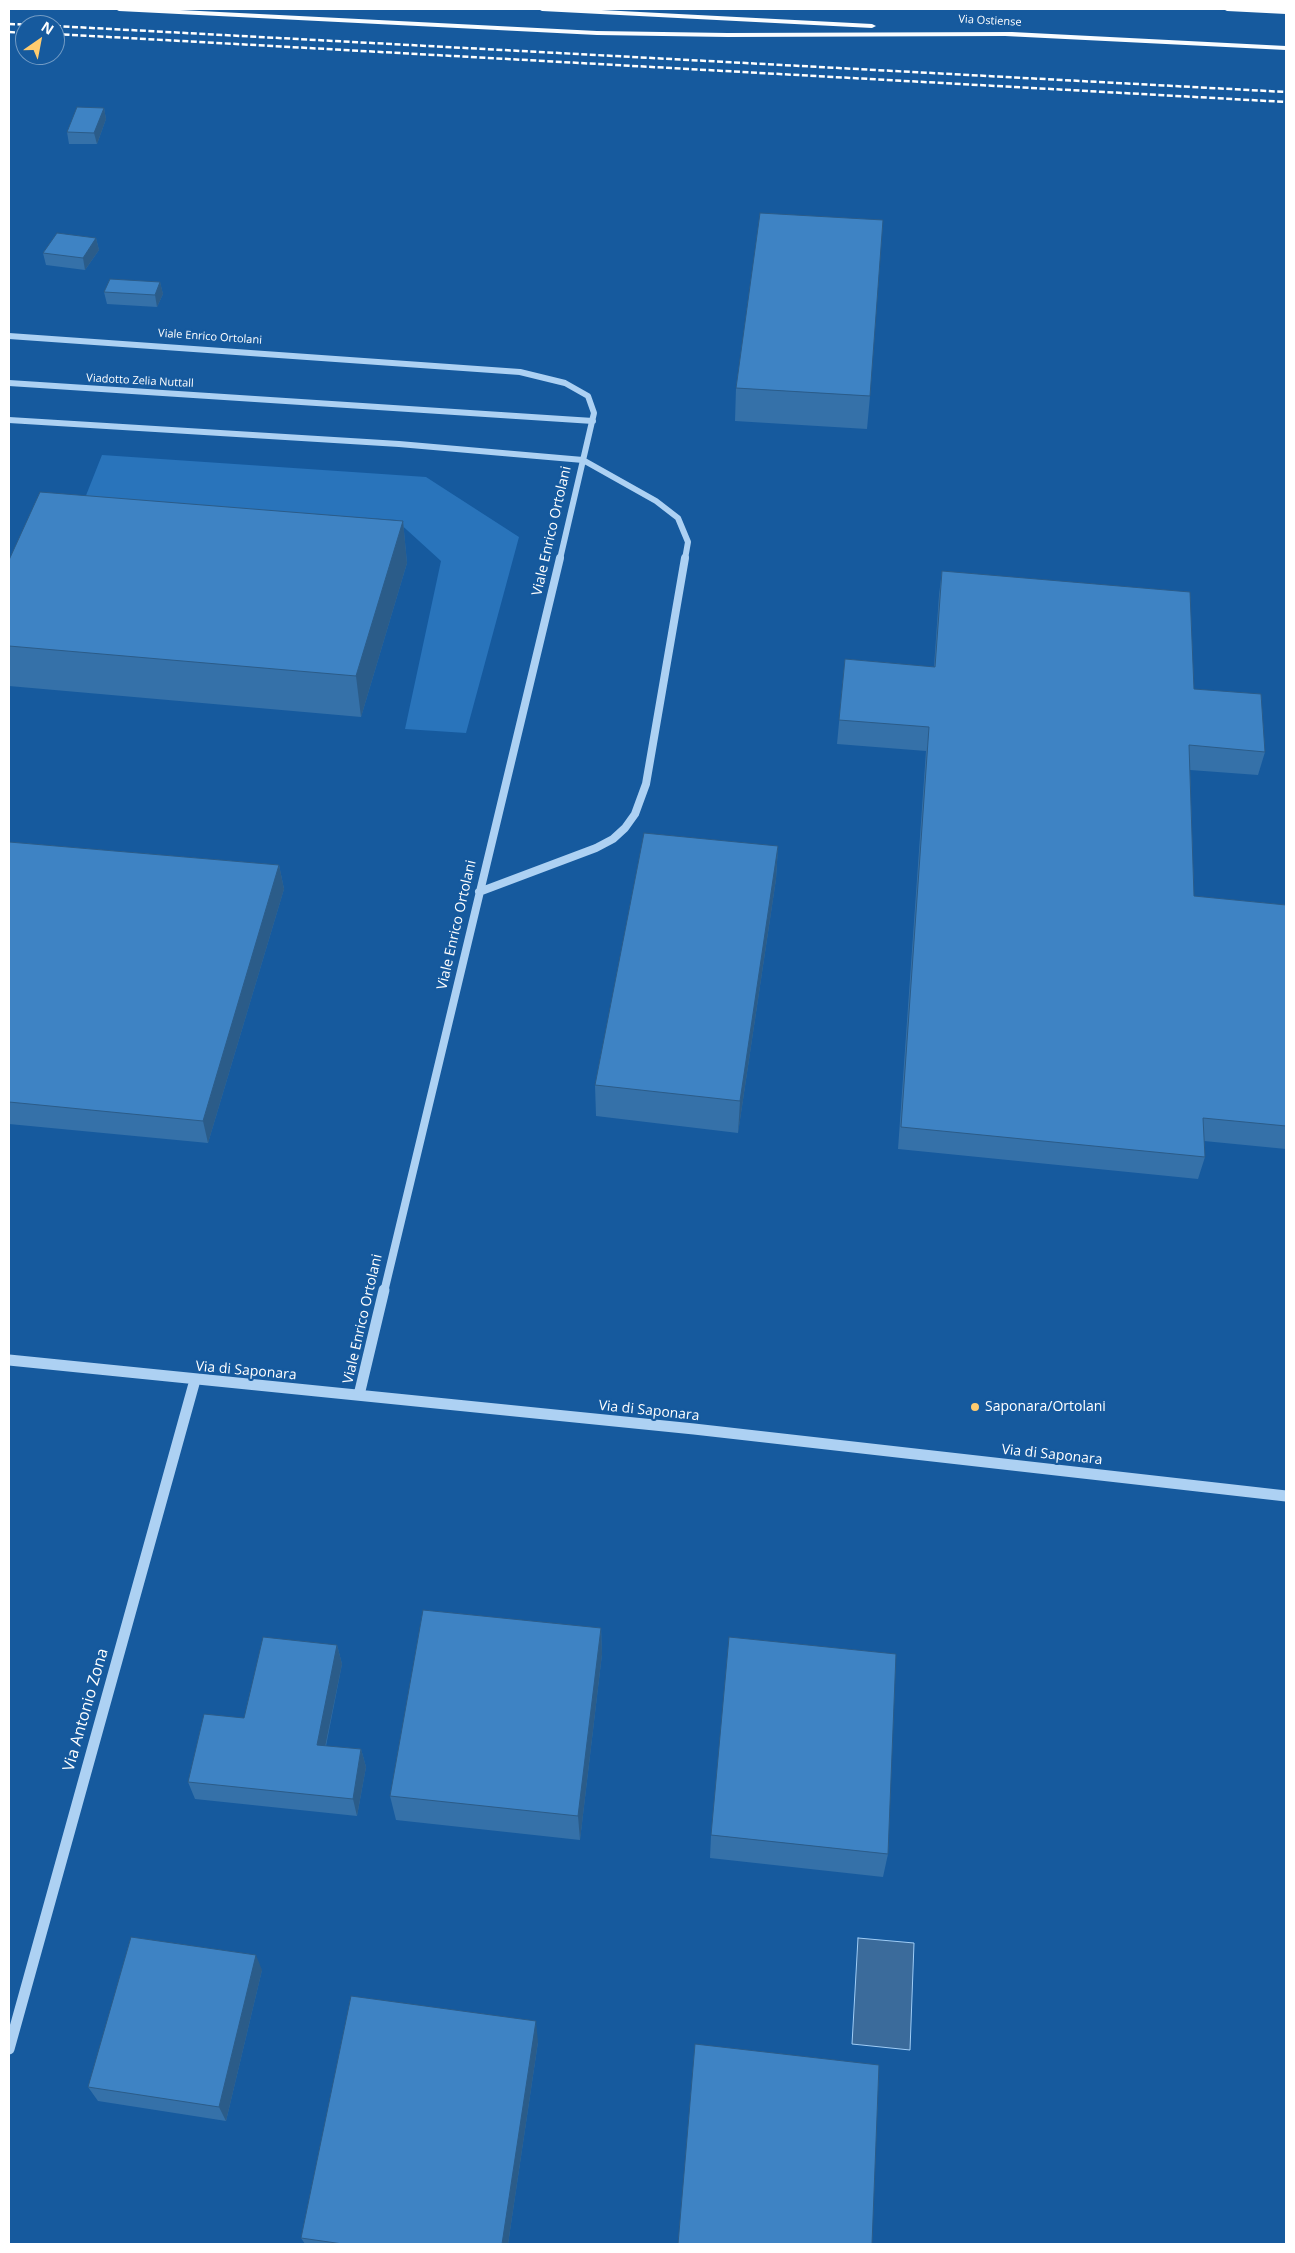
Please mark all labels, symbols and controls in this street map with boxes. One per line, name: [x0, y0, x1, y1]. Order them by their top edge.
street label: Via Ostiense: [958, 13, 1022, 29]
north arrow: [15, 15, 65, 65]
text: N: [38, 17, 58, 39]
street label: Viale Enrico Ortolani: [158, 327, 262, 347]
street label: Viadotto Zelia Nuttall: [86, 372, 194, 390]
street label: Viale Enrico Ortolani: [529, 465, 575, 597]
street label: Viale Enrico Ortolani: [434, 859, 480, 991]
street label: Viale Enrico Ortolani: [340, 1253, 386, 1385]
street label: Via di Saponara: [195, 1358, 297, 1384]
street label: Via di Saponara: [598, 1397, 700, 1425]
place label: Saponara/Ortolani: [985, 1399, 1106, 1415]
marker: Saponara/Ortolani: [969, 1401, 981, 1413]
street label: Via di Saponara: [1001, 1441, 1103, 1469]
street label: Via Antonio Zona: [59, 1646, 113, 1774]

